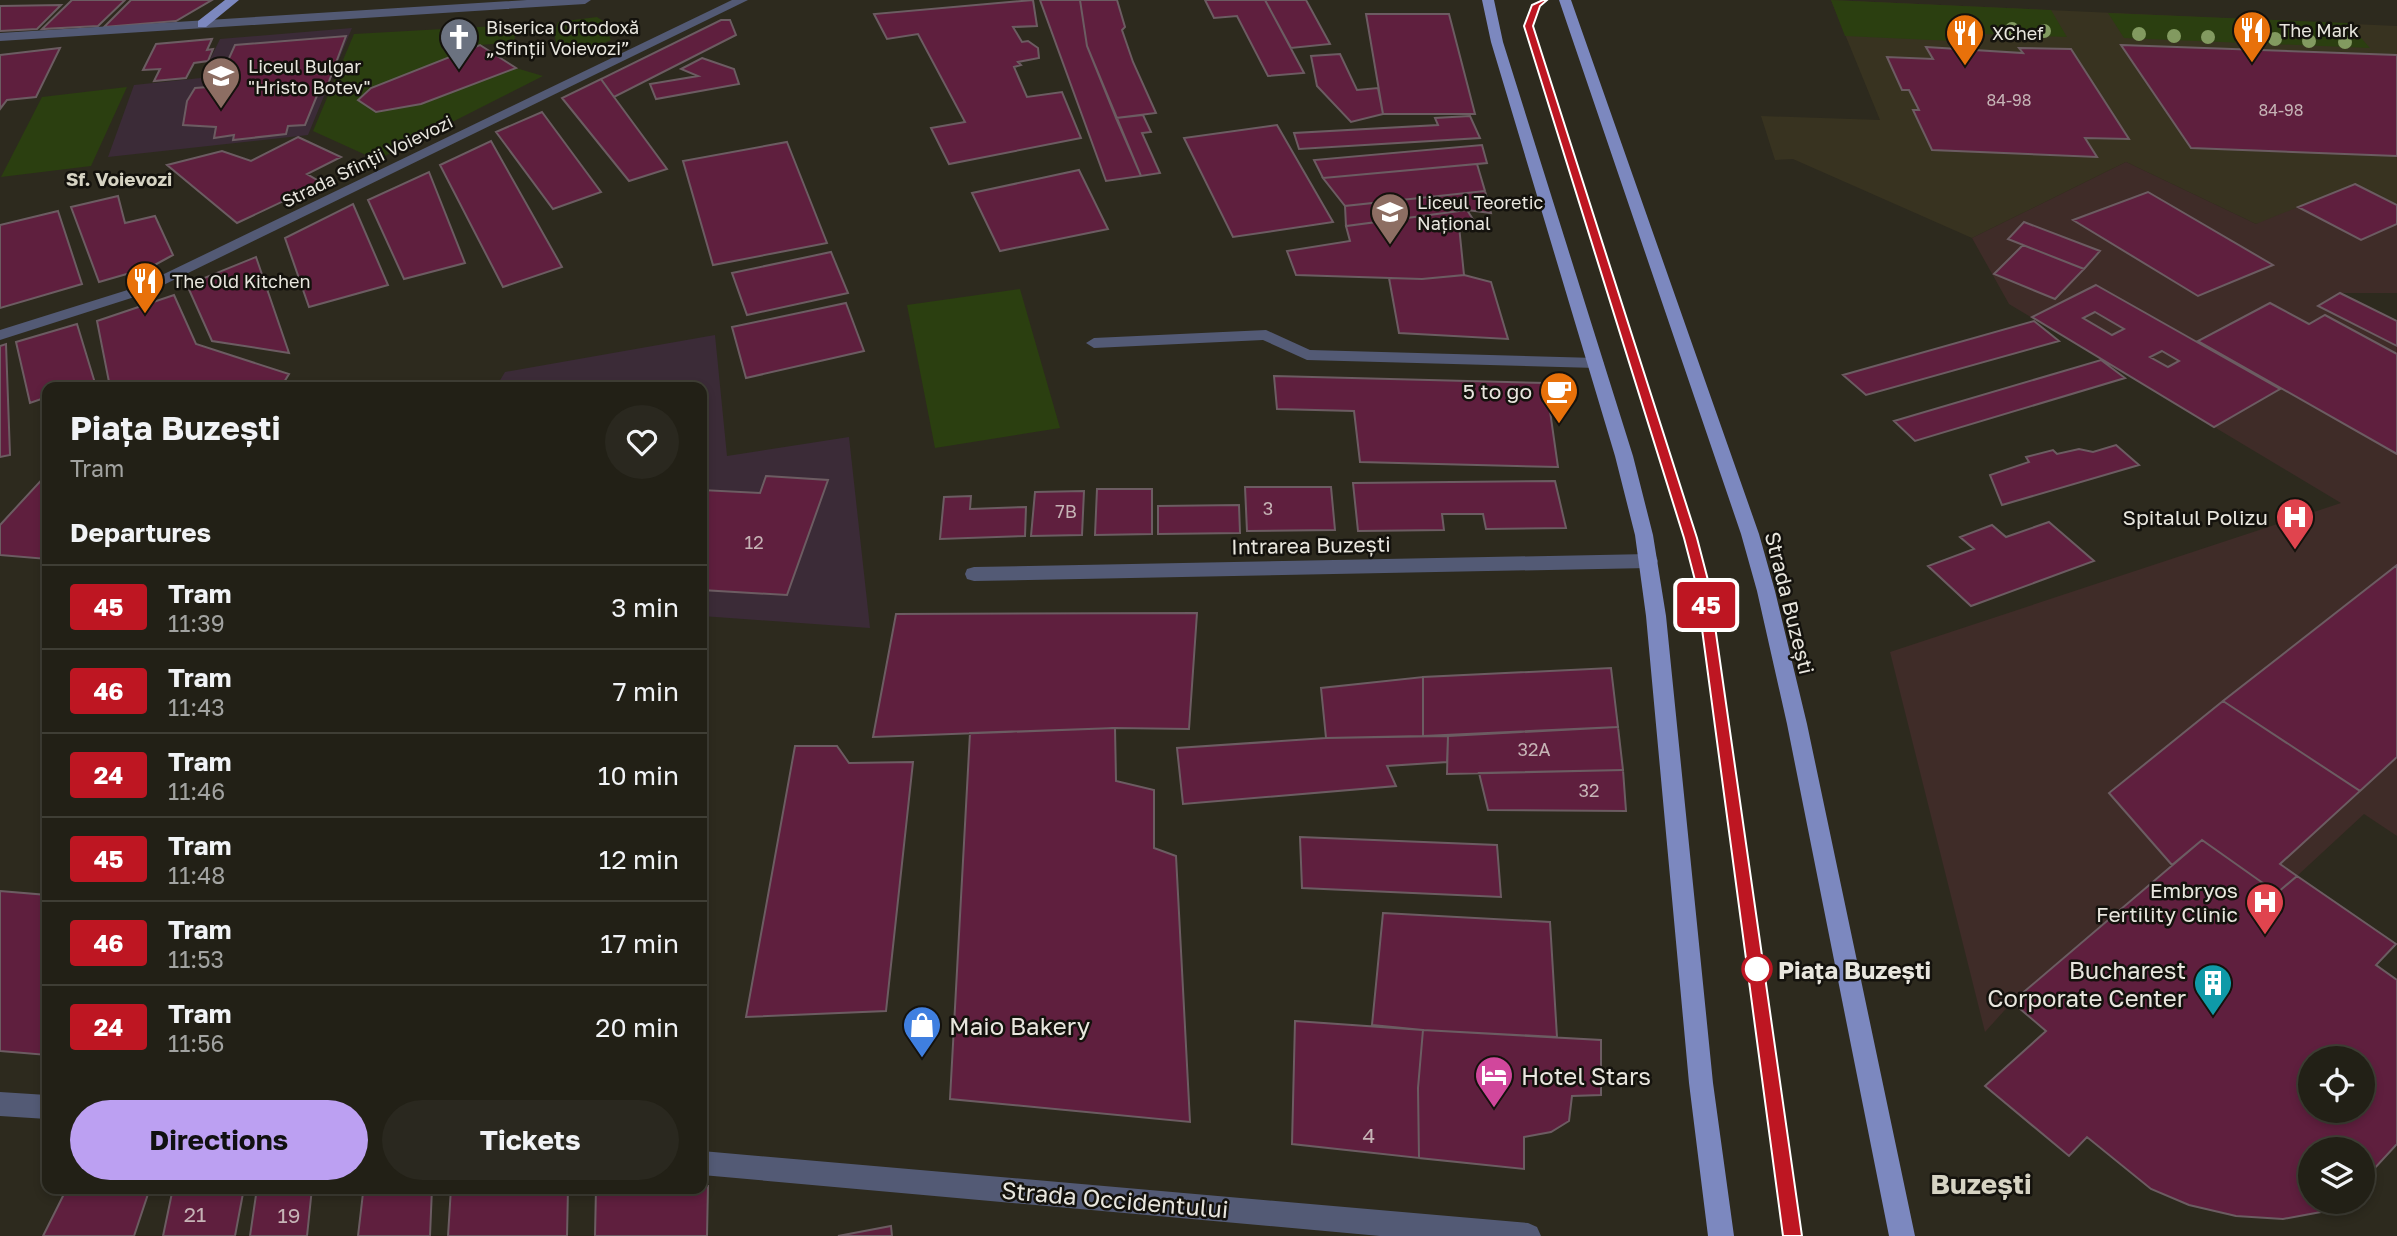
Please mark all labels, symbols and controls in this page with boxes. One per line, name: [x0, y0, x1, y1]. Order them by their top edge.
restaurant icon: The Mark: [2231, 9, 2273, 64]
restaurant icon: XChef: [1944, 12, 1986, 67]
church icon: Biserica Ortodoxă „Sfinții Voievozi”: [438, 16, 480, 71]
place label: Biserica Ortodoxă „Sfinții Voievozi”: [486, 16, 639, 59]
place label: The Mark: [2279, 19, 2359, 41]
place label: XChef: [1992, 22, 2044, 44]
school or university icon: Liceul Bulgar "Hristo Botev": [200, 55, 242, 110]
place label: Liceul Bulgar "Hristo Botev": [248, 55, 371, 98]
house number: 84-98: [1986, 90, 2032, 110]
house number: 84-98: [2258, 100, 2304, 120]
street label: Strada Sfinții Voievozi: [278, 110, 456, 212]
district label: Sf. Voievozi: [66, 167, 172, 190]
school or university icon: Liceul Teoretic Național: [1369, 191, 1411, 246]
place label: Liceul Teoretic Național: [1417, 191, 1544, 234]
restaurant icon: The Old Kitchen: [124, 260, 166, 315]
place label: The Old Kitchen: [172, 270, 310, 292]
cafe icon: 5 to go: [1538, 370, 1580, 425]
place label: 5 to go: [1463, 378, 1532, 404]
button: heart: [605, 405, 679, 479]
text: Piața Buzești: [70, 408, 281, 447]
text: Tram: [70, 454, 124, 482]
hospital icon: Spitalul Polizu: [2274, 496, 2316, 551]
house number: 3: [1263, 497, 1273, 519]
house number: 7B: [1055, 500, 1077, 522]
place label: Spitalul Polizu: [2122, 504, 2268, 530]
text: Departures: [70, 517, 211, 548]
street label: Strada Buzești: [1760, 529, 1820, 677]
house number: 12: [744, 531, 764, 553]
street label: Intrarea Buzești: [1231, 531, 1391, 559]
text: Tram: [168, 578, 231, 609]
line badge: 45: [1674, 582, 1738, 628]
text: 45: [1691, 590, 1721, 619]
text: 45: [94, 592, 123, 621]
text: 3 min: [611, 592, 679, 623]
text: 11:39: [168, 609, 225, 637]
text: Tram: [168, 662, 231, 693]
text: 46: [93, 676, 124, 705]
text: 7 min: [613, 676, 679, 707]
text: 11:43: [168, 693, 225, 721]
house number: 32A: [1517, 738, 1551, 760]
text: Tram: [168, 746, 231, 777]
text: 24: [94, 760, 123, 789]
text: 10 min: [598, 760, 679, 791]
text: 11:46: [168, 777, 225, 805]
house number: 32: [1579, 779, 1599, 801]
text: Tram: [168, 830, 231, 861]
text: 45: [94, 844, 123, 873]
text: 12 min: [599, 844, 679, 875]
text: 11:48: [168, 861, 225, 889]
place label: Embryos Fertility Clinic: [2096, 877, 2238, 927]
hospital icon: Embryos Fertility Clinic: [2244, 881, 2286, 936]
text: Tram: [168, 914, 231, 945]
text: 46: [93, 928, 124, 957]
text: 17 min: [600, 928, 679, 959]
text: 11:53: [168, 945, 224, 973]
marker: Piața Buzești: [1742, 954, 1772, 984]
place label: Piața Buzești: [1778, 955, 1931, 985]
place label: Bucharest Corporate Center: [1987, 955, 2186, 1012]
building icon: Bucharest Corporate Center: [2192, 962, 2234, 1017]
text: Tram: [168, 998, 231, 1029]
shop icon: Maio Bakery: [901, 1004, 943, 1059]
place label: Maio Bakery: [949, 1011, 1090, 1040]
text: 24: [94, 1012, 123, 1041]
text: 20 min: [595, 1012, 679, 1043]
text: 11:56: [168, 1029, 224, 1057]
map controls: [2298, 1046, 2375, 1214]
button: locate: [2298, 1046, 2375, 1123]
hotel icon: Hotel Stars: [1473, 1054, 1515, 1109]
place label: Hotel Stars: [1521, 1061, 1651, 1090]
button: Directions: [70, 1100, 368, 1180]
button: Tickets: [382, 1100, 679, 1180]
house number: 4: [1363, 1122, 1375, 1148]
button: layers: [2298, 1137, 2375, 1214]
district label: Buzești: [1930, 1167, 2032, 1200]
street label: Strada Occidentului: [1000, 1175, 1230, 1223]
house number: 21: [184, 1201, 206, 1227]
house number: 19: [278, 1202, 300, 1228]

